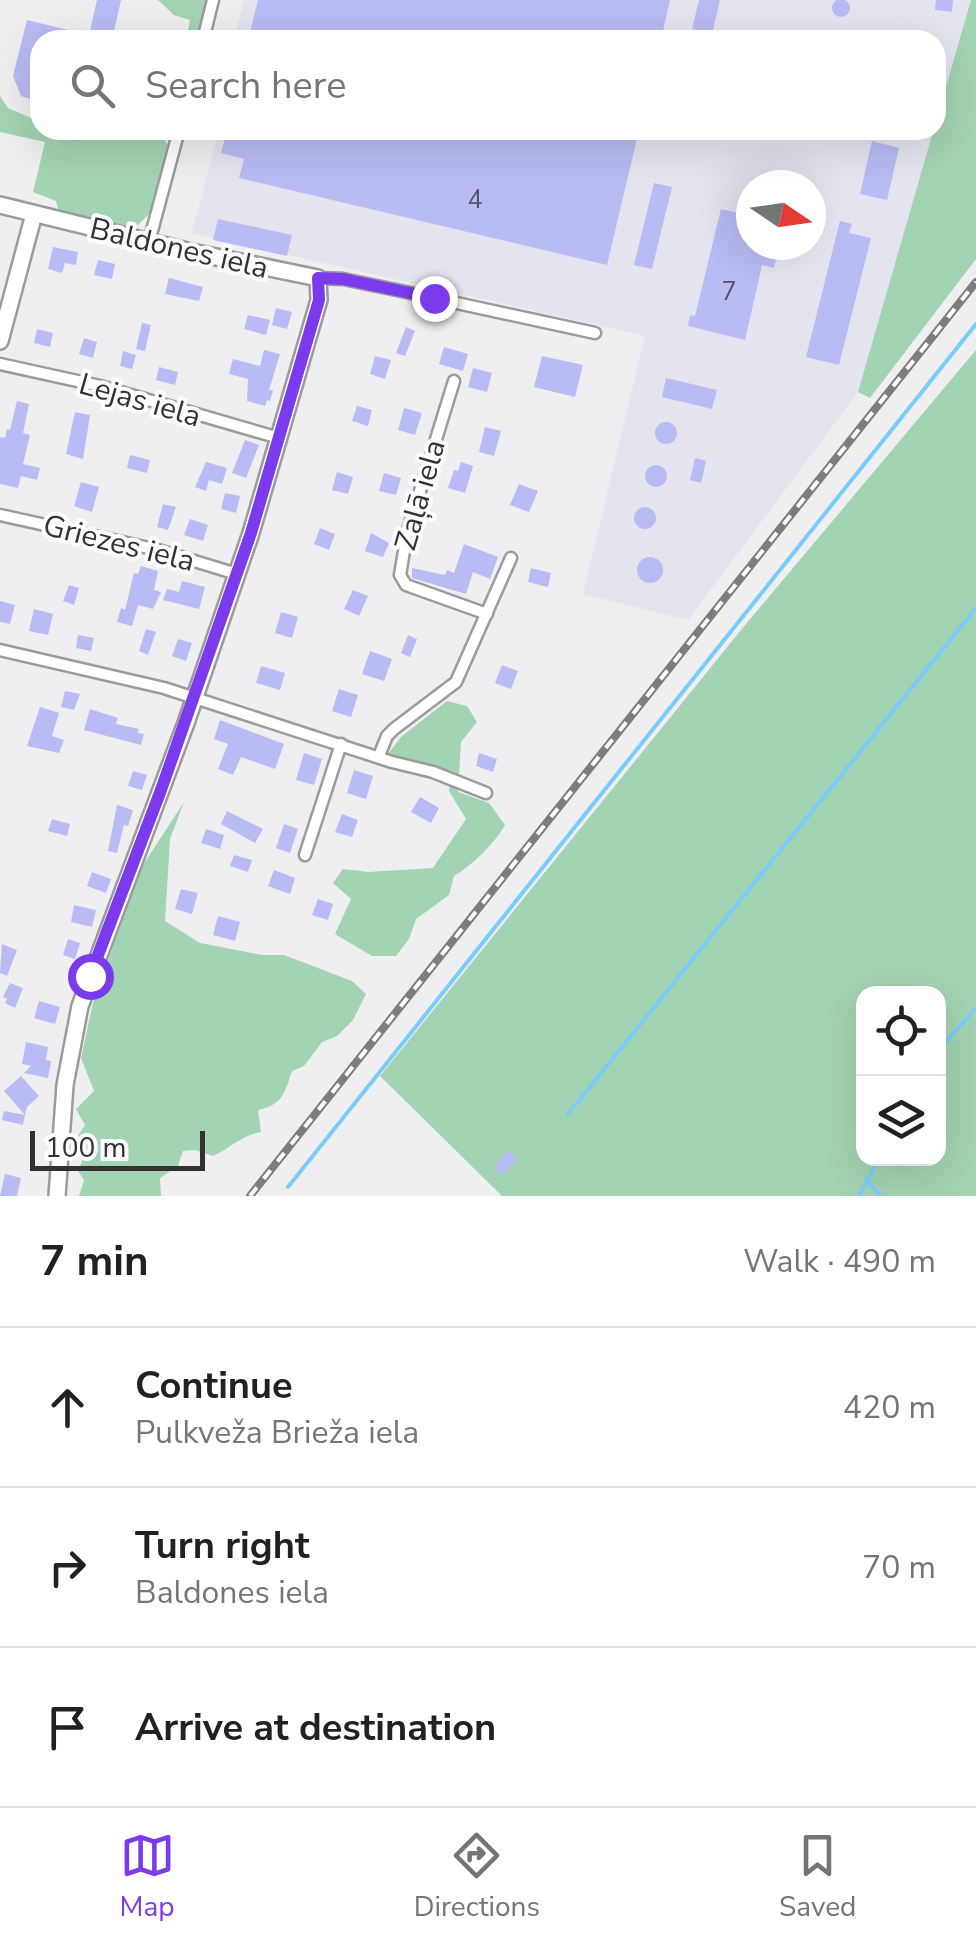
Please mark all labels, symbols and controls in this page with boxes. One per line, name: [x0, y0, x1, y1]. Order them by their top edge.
search box: [30, 30, 946, 140]
icon: search: [65, 58, 120, 113]
text: Search here: [145, 60, 346, 111]
north arrow: [736, 170, 826, 260]
house number: 4: [467, 183, 483, 217]
street label: Baldones iela: [86, 208, 272, 289]
house number: 7: [721, 275, 737, 309]
route end: [412, 276, 458, 322]
street label: Lejas iela: [74, 364, 206, 437]
street label: Zaļā iela: [385, 435, 456, 555]
street label: Griezes iela: [39, 505, 199, 582]
route start: [68, 954, 114, 1000]
map controls: [856, 986, 946, 1166]
button: locate: [856, 986, 946, 1076]
button: layers: [856, 1076, 946, 1166]
scale bar: [30, 1126, 205, 1170]
text: 100 m: [45, 1129, 127, 1167]
text: 7 min: [40, 1233, 149, 1290]
text: Walk · 490 m: [743, 1240, 936, 1283]
text: Continue: [135, 1360, 293, 1411]
icon: ahead: [40, 1380, 95, 1435]
text: 420 m: [843, 1386, 936, 1429]
text: Pulkveža Brieža iela: [135, 1411, 419, 1454]
text: Turn right: [135, 1520, 310, 1571]
icon: right: [40, 1540, 95, 1595]
text: 70 m: [862, 1546, 936, 1589]
text: Baldones iela: [135, 1571, 329, 1614]
icon: arrive: [40, 1700, 95, 1755]
text: Arrive at destination: [135, 1702, 496, 1753]
tab: Map: [120, 1828, 175, 1926]
tab: Directions: [414, 1828, 540, 1926]
tab: Saved: [779, 1828, 856, 1926]

